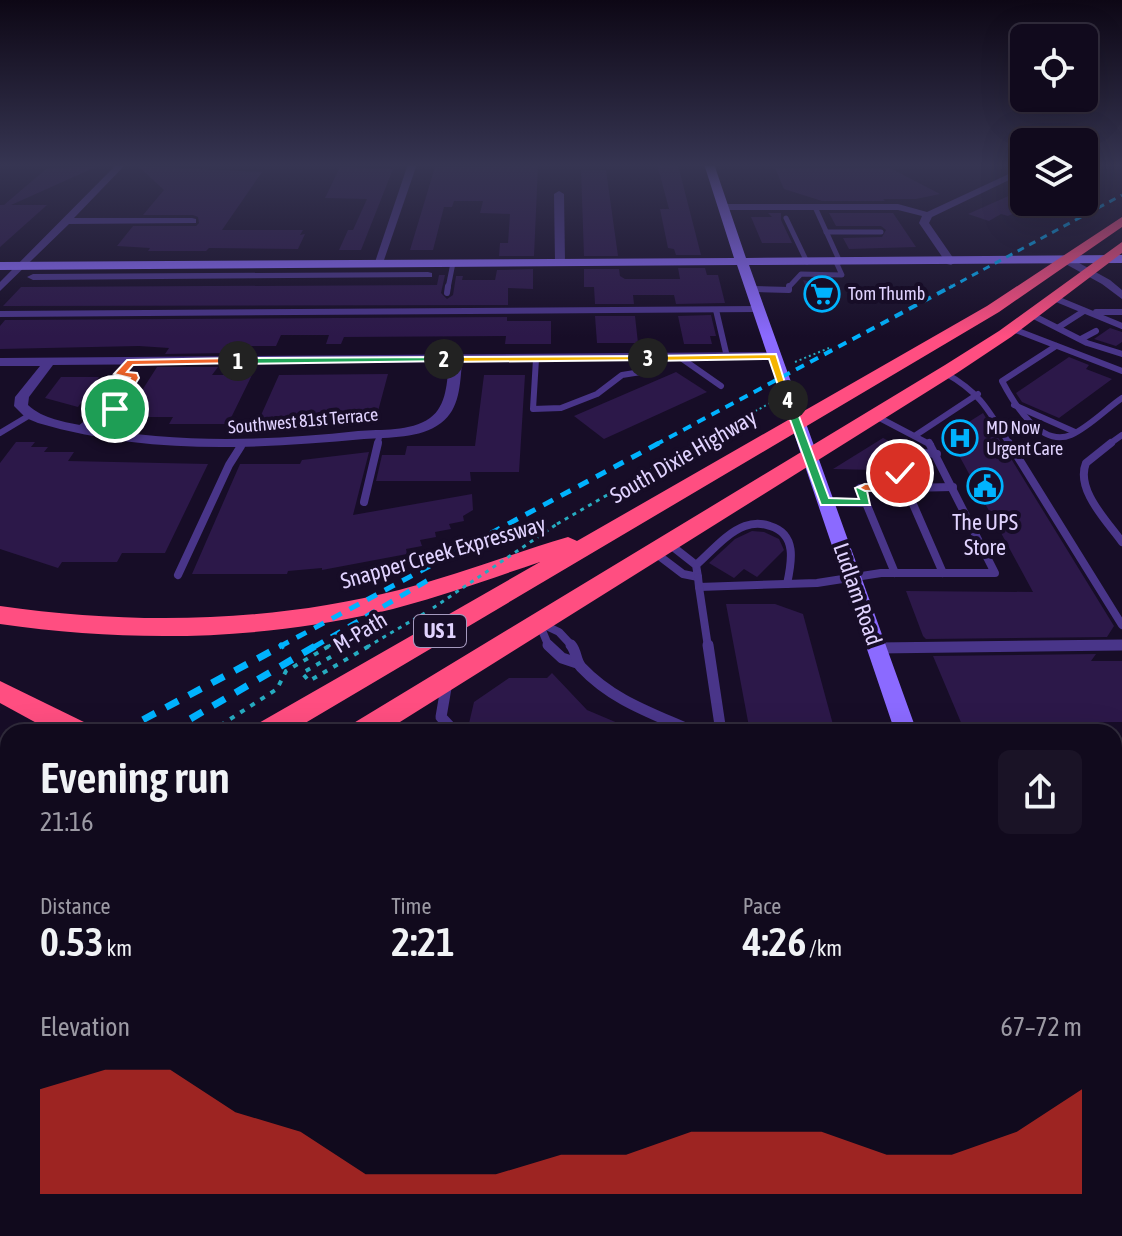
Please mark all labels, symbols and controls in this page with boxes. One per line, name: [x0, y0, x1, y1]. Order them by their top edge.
map controls: [1010, 24, 1098, 216]
button: locate: [1010, 24, 1098, 112]
button: layers: [1010, 128, 1098, 216]
supermarket icon: Tom Thumb: [803, 275, 841, 313]
place label: Tom Thumb: [848, 283, 925, 304]
pin: 3: [628, 338, 668, 378]
pin: 2: [424, 339, 464, 379]
pin: 1: [218, 341, 258, 381]
text: 3: [643, 345, 653, 371]
text: 2: [439, 346, 449, 372]
text: 1: [233, 348, 243, 374]
pin: [81, 375, 149, 443]
pin: 4: [768, 380, 808, 420]
icon: arrive: [93, 387, 137, 431]
text: 4: [783, 387, 793, 413]
street label: Southwest 81st Terrace: [227, 403, 379, 438]
street label: South Dixie Highway: [605, 404, 761, 508]
place label: MD Now Urgent Care: [986, 417, 1063, 459]
hospital icon: MD Now Urgent Care: [941, 419, 979, 457]
pin: [866, 439, 934, 507]
icon: check: [878, 451, 922, 495]
public building icon: The UPS Store: [966, 467, 1004, 505]
place label: The UPS Store: [952, 509, 1018, 560]
street label: Snapper Creek Expressway: [337, 510, 549, 594]
street label: Ludlam Road: [828, 539, 888, 649]
street label: M-Path: [329, 606, 391, 658]
road number: US 1: [414, 615, 466, 647]
button: share: [998, 750, 1082, 834]
text: Evening run: [40, 752, 230, 802]
text: 21:16: [40, 807, 94, 837]
text: Distance: [40, 893, 111, 919]
text: Time: [391, 893, 431, 919]
text: Pace: [743, 893, 781, 919]
text: 0.53: [40, 919, 104, 964]
text: 2:21: [391, 919, 455, 964]
text: 4:26: [743, 919, 806, 964]
text: km: [104, 935, 132, 961]
text: /km: [806, 935, 842, 961]
text: Elevation: [40, 1012, 130, 1042]
text: 67–72 m: [1000, 1012, 1082, 1042]

